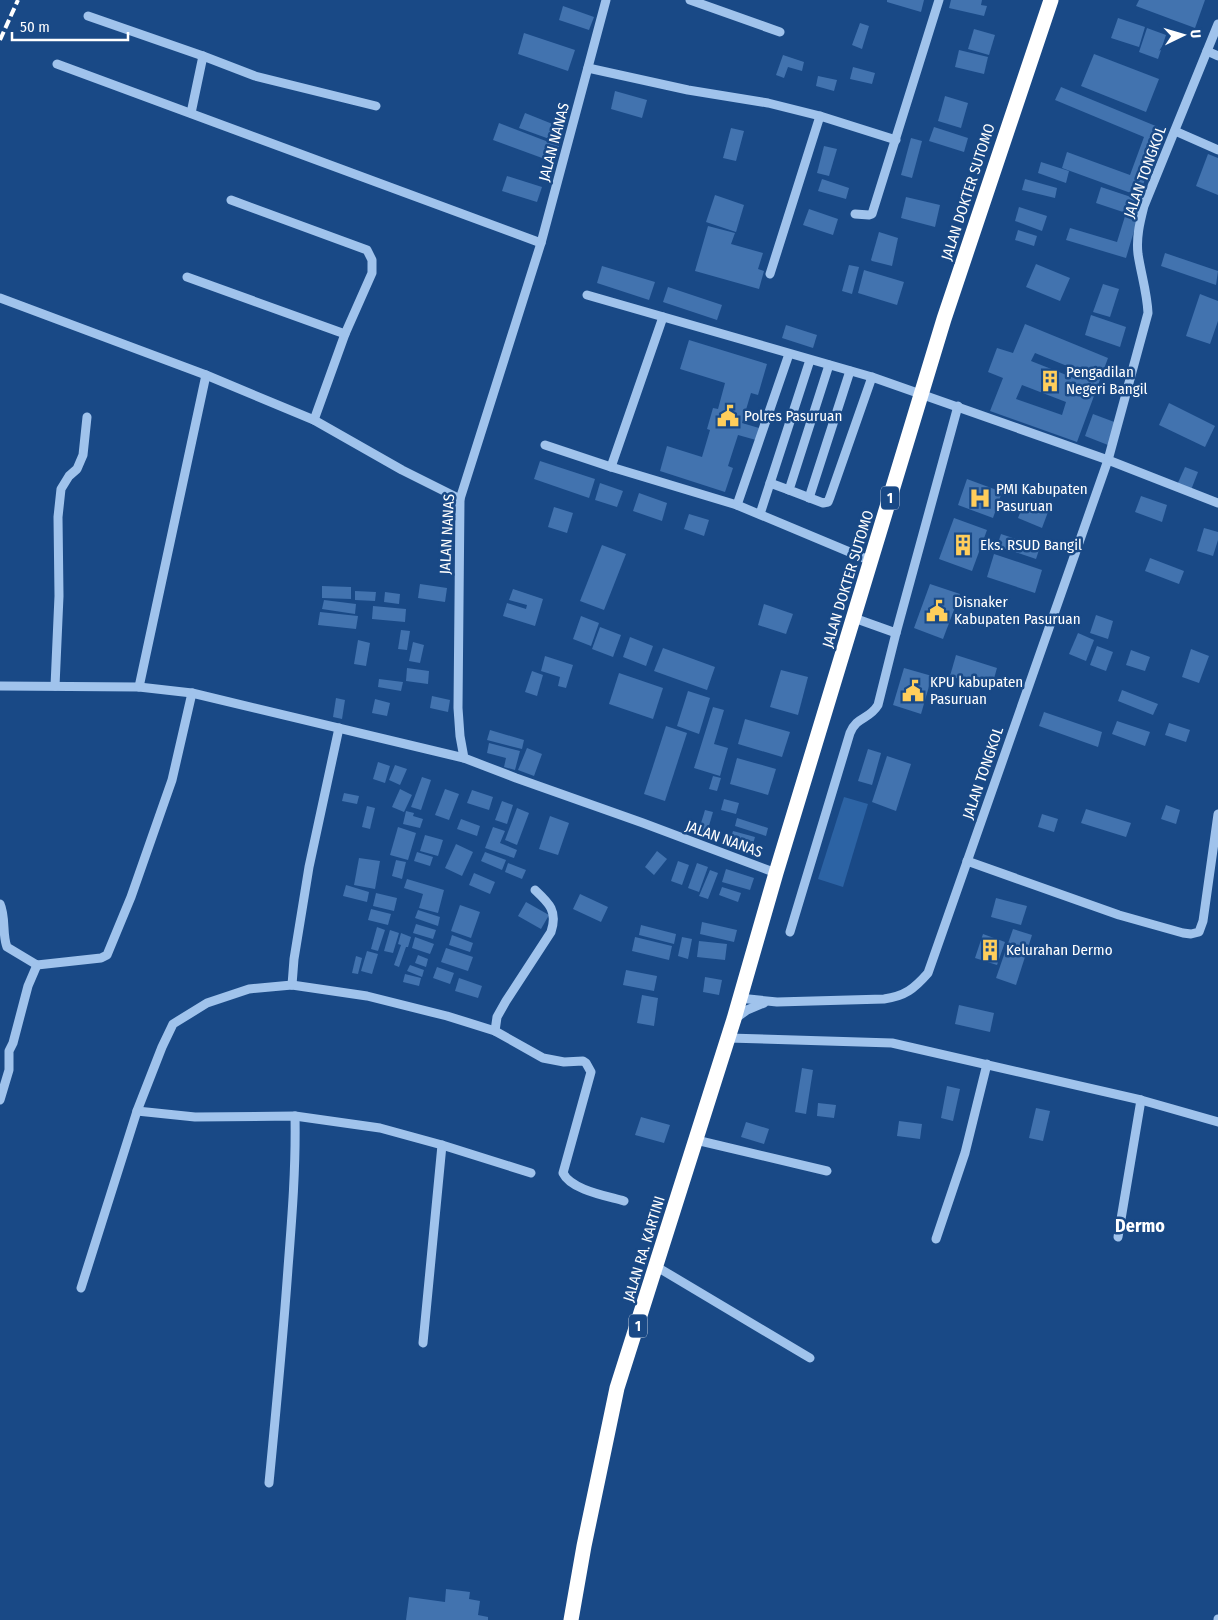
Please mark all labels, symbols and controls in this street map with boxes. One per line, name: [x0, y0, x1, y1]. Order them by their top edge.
scale bar: [12, 10, 129, 42]
north arrow: [1158, 10, 1208, 60]
text: 50 m: [20, 18, 50, 36]
text: U: [1187, 29, 1204, 39]
street label: JALAN NANAS: [535, 101, 573, 183]
street label: JALAN DOKTER SUTOMO: [937, 121, 999, 263]
street label: JALAN TONGKOL: [1120, 123, 1170, 220]
place label: Pengadilan Negeri Bangil: [1066, 363, 1148, 398]
building icon: Pengadilan Negeri Bangil: [1037, 368, 1063, 394]
public building icon: Polres Pasuruan: [715, 403, 741, 429]
place label: Polres Pasuruan: [744, 407, 842, 425]
place label: PMI Kabupaten Pasuruan: [996, 480, 1088, 515]
hospital icon: PMI Kabupaten Pasuruan: [967, 485, 993, 511]
road number: 1: [881, 486, 899, 509]
street label: JALAN NANAS: [436, 493, 458, 575]
street label: JALAN DOKTER SUTOMO: [819, 508, 877, 650]
building icon: Eks. RSUD Bangil: [950, 532, 976, 558]
place label: Eks. RSUD Bangil: [980, 536, 1082, 554]
place label: Disnaker Kabupaten Pasuruan: [954, 593, 1081, 628]
public building icon: Disnaker Kabupaten Pasuruan: [924, 598, 950, 624]
place label: KPU kabupaten Pasuruan: [930, 673, 1023, 708]
public building icon: KPU kabupaten Pasuruan: [900, 678, 926, 704]
street label: JALAN TONGKOL: [959, 724, 1007, 822]
street label: JALAN NANAS: [683, 817, 765, 861]
building icon: Kelurahan Dermo: [977, 937, 1003, 963]
place label: Kelurahan Dermo: [1006, 941, 1113, 959]
street label: JALAN RA. KARTINI: [619, 1194, 669, 1304]
district label: Dermo: [1115, 1215, 1165, 1237]
road number: 1: [629, 1314, 647, 1338]

